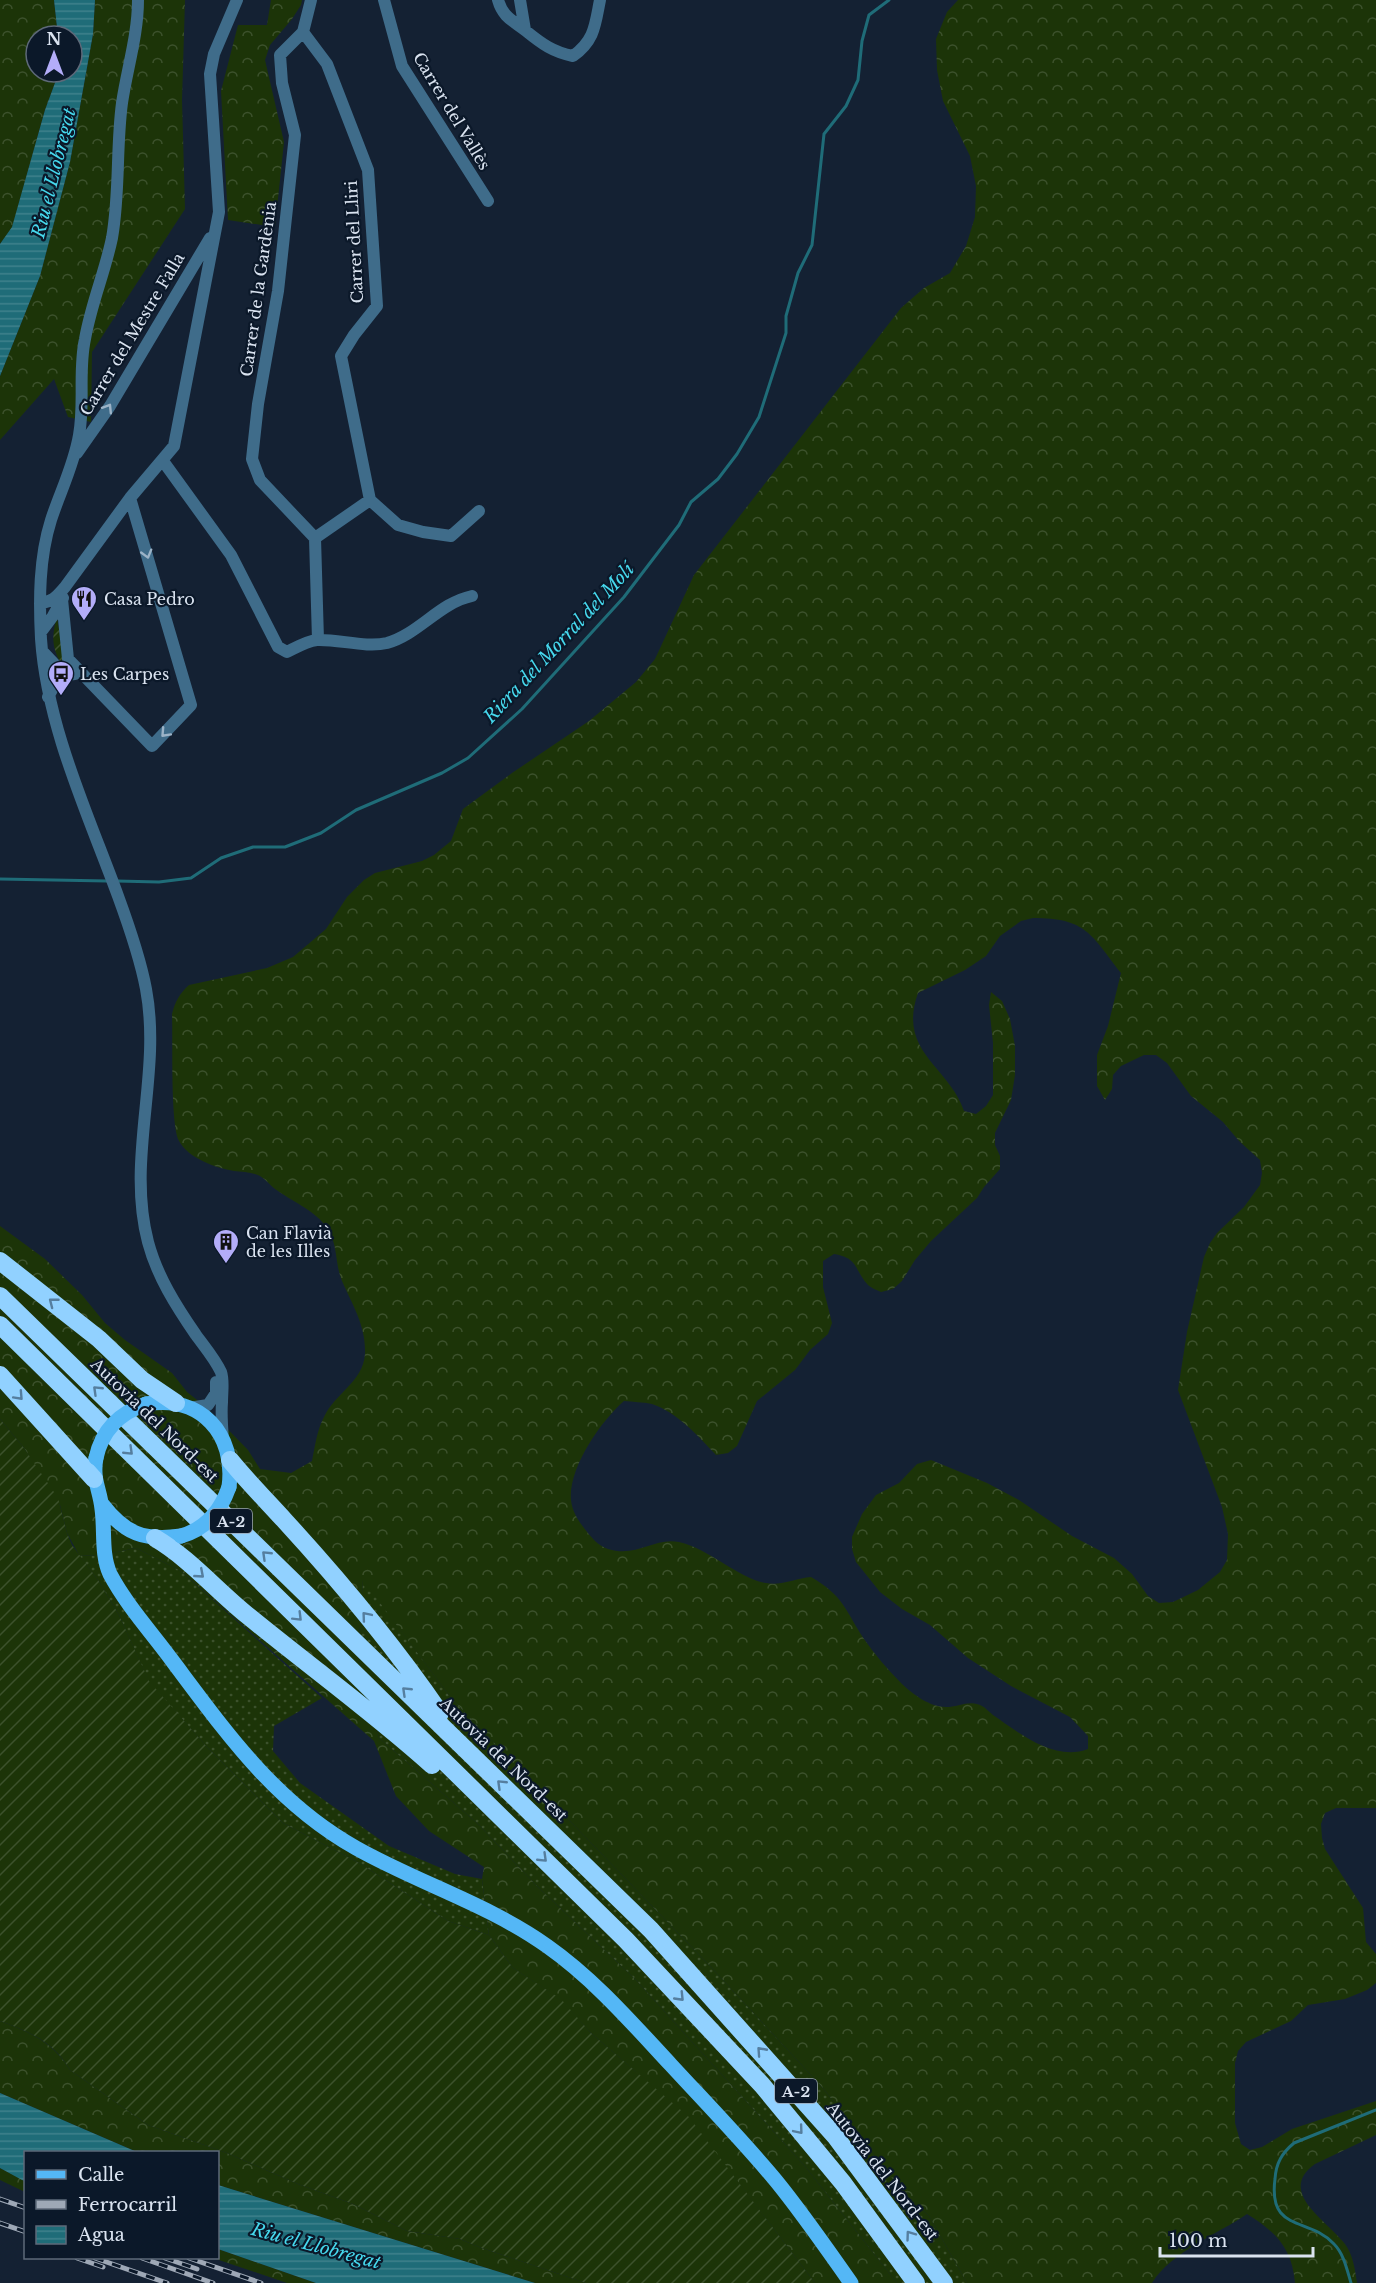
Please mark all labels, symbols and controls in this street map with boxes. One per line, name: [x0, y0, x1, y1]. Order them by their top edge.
north arrow: [24, 24, 84, 84]
text: N: [46, 29, 62, 49]
street label: Carrer del Vallès: [409, 49, 495, 173]
water label: Riu el Llobregat: [27, 105, 81, 241]
street label: Carrer del Lliri: [341, 180, 367, 304]
street label: Carrer de la Gardènia: [236, 200, 280, 378]
street label: Carrer del Mestre Falla: [75, 249, 189, 419]
one-way arrow: [101, 404, 113, 414]
one-way arrow: [140, 548, 152, 559]
water label: Riera del Morral del Molí: [478, 557, 640, 728]
restaurant icon: Casa Pedro: [69, 584, 99, 622]
place label: Casa Pedro: [104, 589, 195, 609]
bus stop icon: Les Carpes: [46, 659, 76, 697]
place label: Les Carpes: [80, 664, 169, 684]
one-way arrow: [161, 726, 172, 736]
place label: Can Flavià de les Illes: [246, 1223, 332, 1261]
building icon: Can Flavià de les Illes: [211, 1227, 241, 1265]
one-way arrow: [49, 1299, 60, 1310]
street label: Autovia del Nord-est: [86, 1353, 223, 1486]
one-way arrow: [93, 1387, 104, 1398]
one-way arrow: [12, 1390, 23, 1400]
one-way arrow: [122, 1443, 133, 1454]
road number: A-2: [210, 1509, 252, 1533]
one-way arrow: [263, 1552, 274, 1563]
one-way arrow: [193, 1567, 204, 1578]
one-way arrow: [291, 1609, 302, 1620]
one-way arrow: [362, 1612, 373, 1623]
one-way arrow: [403, 1688, 414, 1699]
street label: Autovia del Nord-est: [435, 1692, 572, 1825]
one-way arrow: [497, 1780, 508, 1791]
one-way arrow: [537, 1851, 547, 1862]
one-way arrow: [673, 1990, 684, 2001]
one-way arrow: [757, 2047, 768, 2058]
road number: A-2: [775, 2079, 817, 2103]
street label: Autovia del Nord-est: [822, 2097, 943, 2244]
one-way arrow: [792, 2123, 803, 2134]
legend: [24, 2151, 219, 2259]
text: Calle: [78, 2164, 124, 2186]
text: Ferrocarril: [78, 2194, 177, 2216]
water label: Riu el Llobregat: [248, 2218, 384, 2274]
scale bar: [1160, 2220, 1313, 2258]
text: Agua: [77, 2224, 125, 2246]
text: 100 m: [1169, 2230, 1227, 2252]
one-way arrow: [906, 2231, 917, 2242]

